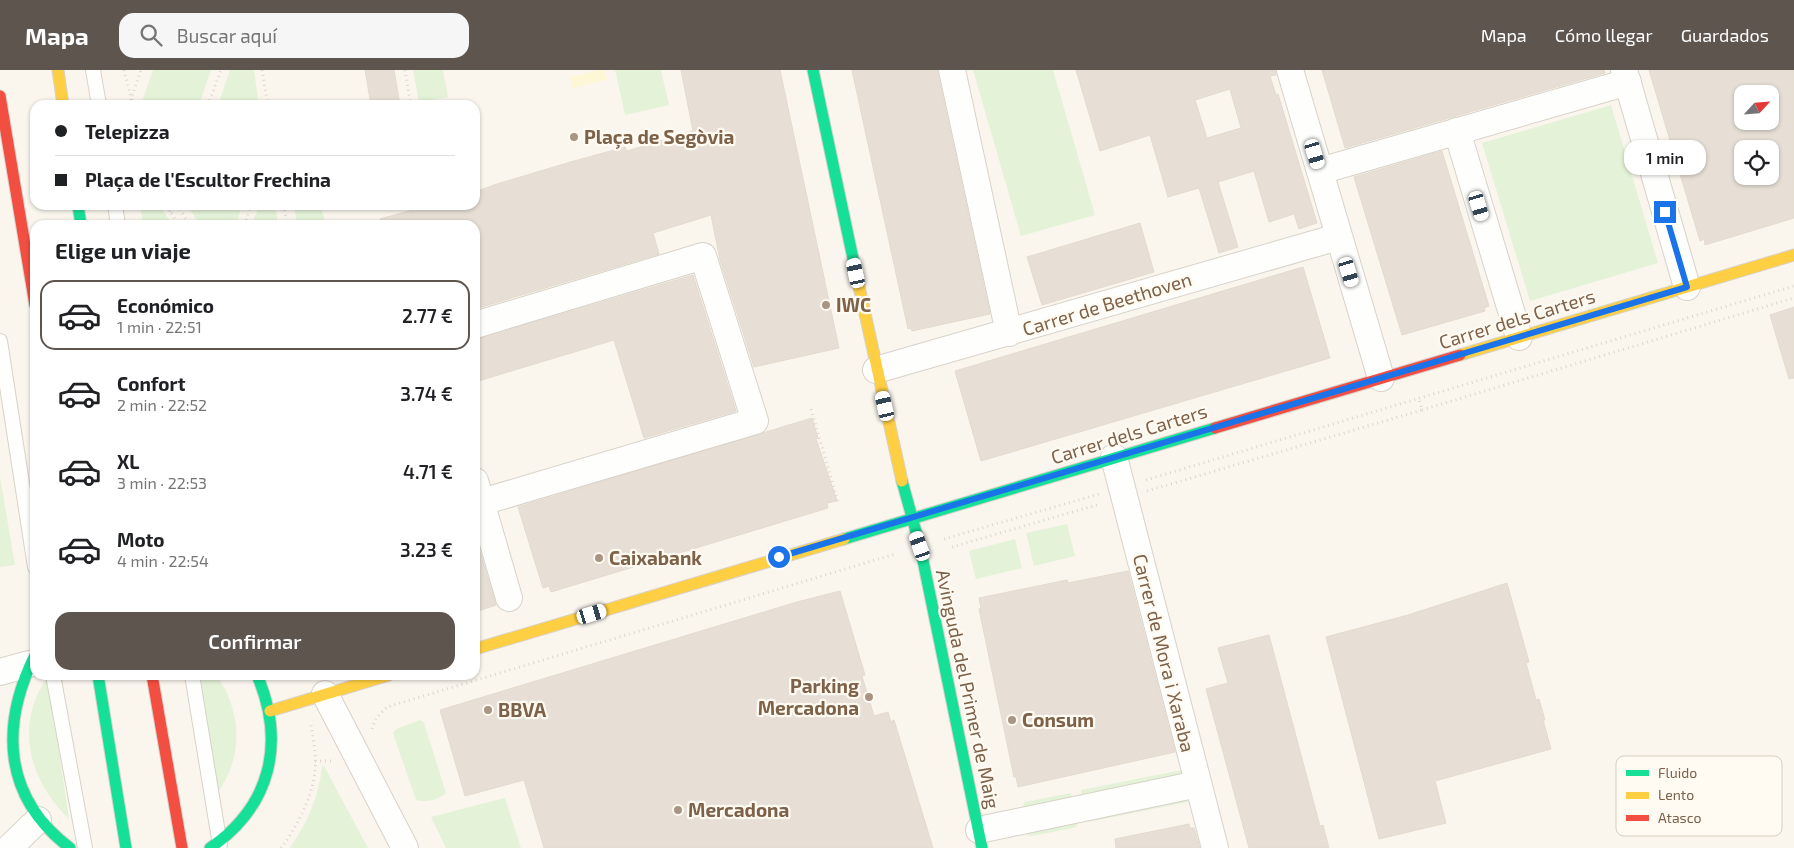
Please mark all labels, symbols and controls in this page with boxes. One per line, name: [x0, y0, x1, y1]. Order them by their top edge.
search box: [119, 13, 469, 58]
text: Mapa: [25, 21, 89, 50]
icon: search: [137, 21, 165, 49]
text: Buscar aquí: [177, 24, 277, 47]
text: Mapa: [1481, 24, 1527, 46]
text: Cómo llegar: [1555, 24, 1653, 46]
text: Guardados: [1681, 24, 1769, 46]
north arrow: [1734, 85, 1779, 130]
map controls: [1734, 85, 1779, 185]
text: Telepizza: [85, 120, 170, 143]
place label: Plaça de Segòvia: [584, 125, 734, 149]
marker: Plaça de Segòvia: [568, 131, 580, 143]
car: [1303, 137, 1326, 171]
callout: 1 min: [1624, 140, 1706, 174]
button: locate: [1734, 140, 1779, 185]
text: 1 min: [1646, 148, 1684, 167]
text: Plaça de l'Escultor Frechina: [85, 168, 331, 191]
car: [1467, 189, 1490, 223]
route end: [1654, 201, 1676, 223]
text: Elige un viaje: [55, 237, 191, 263]
car: [1337, 255, 1360, 289]
car: [845, 257, 866, 289]
street label: Carrer de Beethoven: [1020, 267, 1194, 340]
street label: Carrer dels Carters: [1436, 284, 1598, 353]
icon: car: [57, 293, 102, 338]
place label: IWC: [836, 293, 871, 316]
text: Económico: [117, 294, 214, 317]
marker: IWC: [820, 299, 832, 311]
text: 2.77 €: [402, 304, 453, 327]
text: 1 min · 22:51: [117, 317, 202, 336]
icon: car: [57, 371, 102, 416]
text: Confort: [117, 372, 185, 395]
text: 3.74 €: [400, 382, 453, 405]
car: [874, 390, 895, 422]
text: 2 min · 22:52: [117, 395, 207, 414]
street label: Carrer dels Carters: [1048, 399, 1210, 468]
icon: car: [57, 449, 102, 494]
text: XL: [117, 450, 139, 473]
text: 4.71 €: [403, 460, 453, 483]
text: 3 min · 22:53: [117, 473, 207, 492]
icon: car: [57, 527, 102, 572]
text: Moto: [117, 528, 165, 551]
car: [908, 529, 931, 563]
text: 3.23 €: [400, 538, 453, 561]
place label: Caixabank: [609, 546, 702, 569]
route start: [768, 546, 790, 568]
text: 4 min · 22:54: [117, 551, 209, 570]
street label: Carrer de Mora i Xaraba: [1129, 551, 1200, 754]
marker: Caixabank: [593, 552, 605, 564]
street label: Avinguda del Primer de Maig: [932, 567, 1005, 811]
car: [575, 602, 608, 626]
button: Confirmar: [55, 612, 455, 670]
place label: Parking Mercadona: [758, 674, 859, 719]
marker: Parking Mercadona: [863, 691, 875, 703]
place label: BBVA: [498, 698, 547, 721]
marker: BBVA: [482, 704, 494, 716]
place label: Consum: [1022, 708, 1094, 731]
marker: Consum: [1006, 714, 1018, 726]
legend: [1616, 756, 1782, 836]
text: Fluido: [1658, 764, 1697, 781]
text: Lento: [1658, 786, 1694, 803]
place label: Mercadona: [688, 798, 789, 821]
marker: Mercadona: [672, 804, 684, 816]
text: Atasco: [1658, 809, 1701, 826]

